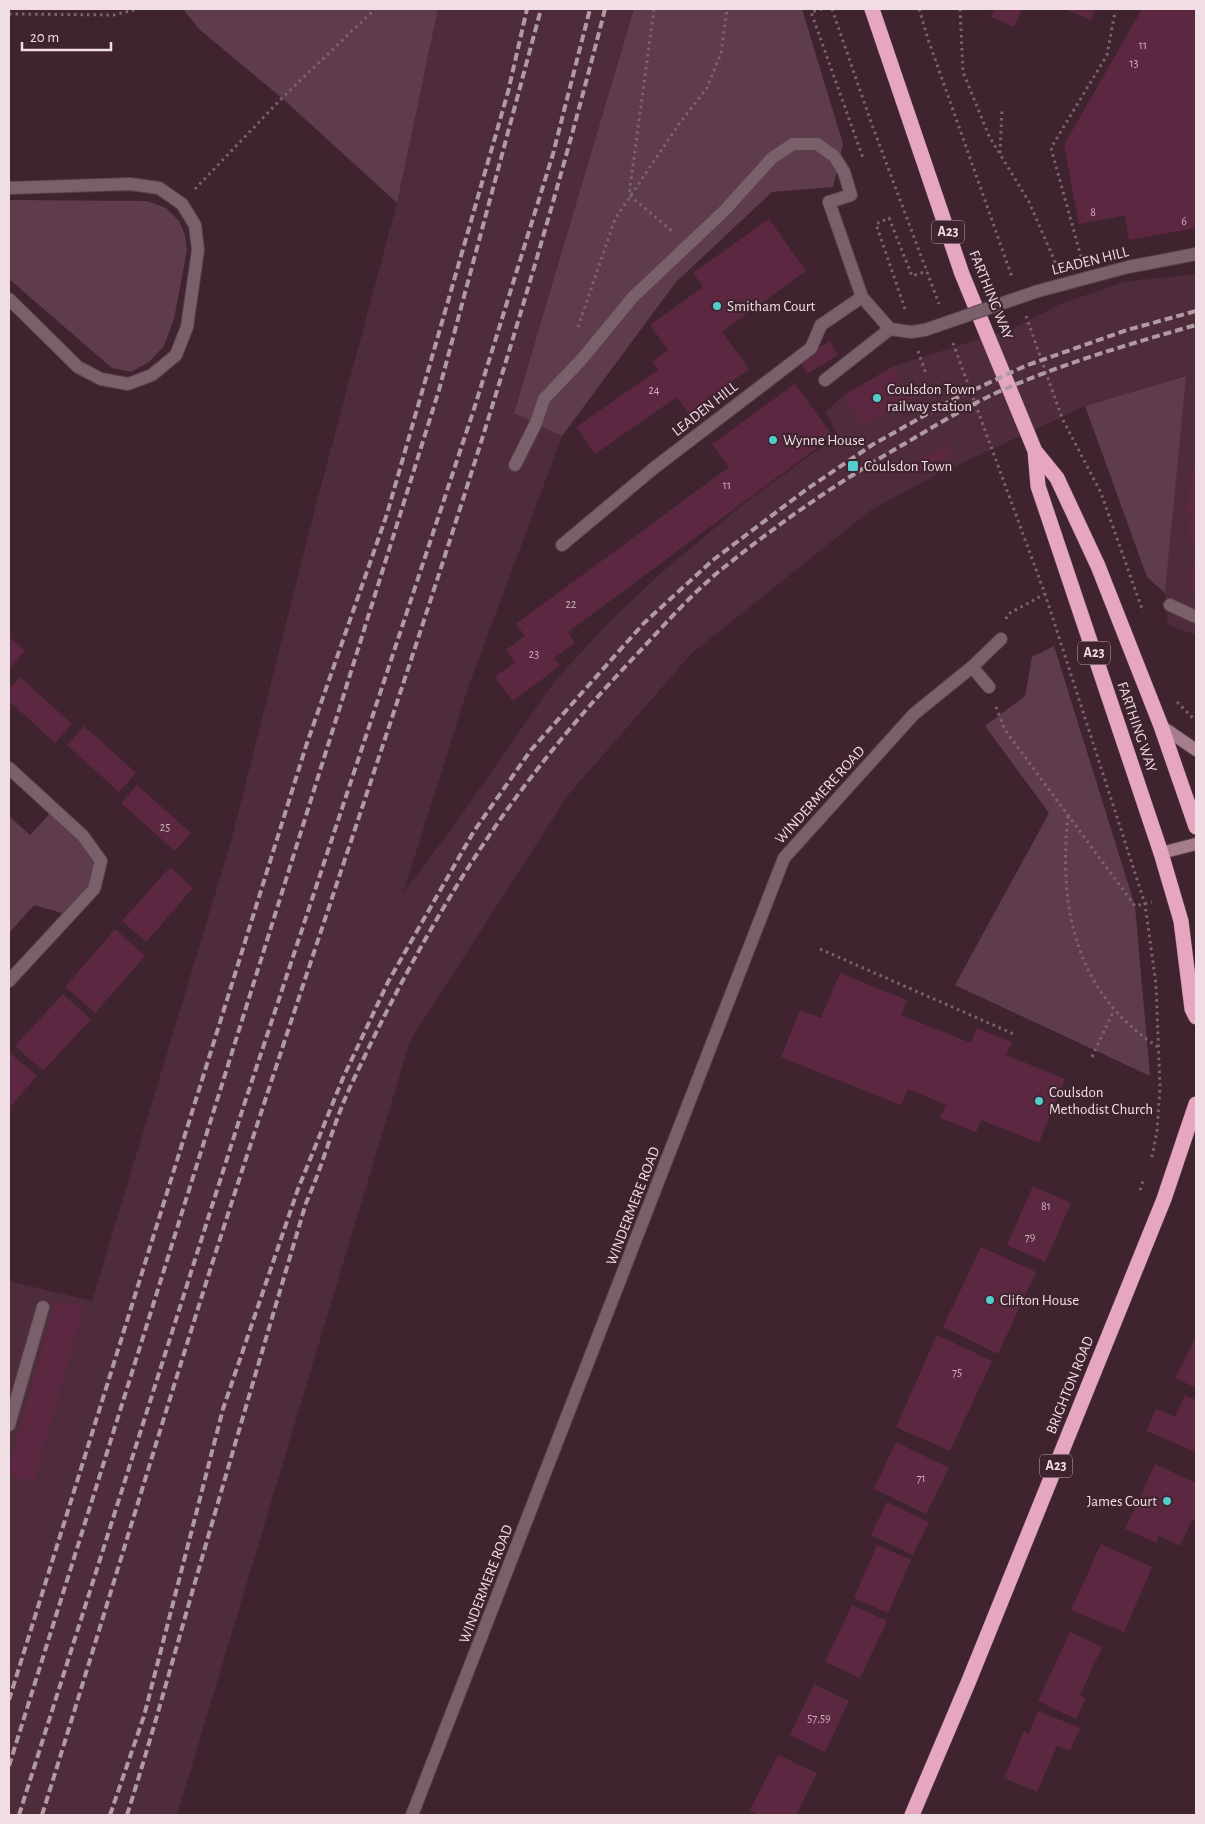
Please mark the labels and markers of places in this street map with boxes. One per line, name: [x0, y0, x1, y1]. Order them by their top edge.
place label: Smitham Court: [727, 299, 816, 314]
marker: Smitham Court: [711, 300, 723, 312]
place label: Coulsdon Town railway station: [887, 382, 975, 414]
marker: Coulsdon Town railway station: [871, 392, 883, 404]
place label: Wynne House: [783, 433, 865, 448]
marker: Wynne House: [767, 434, 779, 446]
marker: Coulsdon Town: [846, 459, 860, 473]
place label: Coulsdon Town: [864, 459, 952, 474]
place label: Coulsdon Methodist Church: [1049, 1085, 1153, 1117]
marker: Coulsdon Methodist Church: [1033, 1095, 1045, 1107]
place label: Clifton House: [1000, 1293, 1079, 1308]
marker: Clifton House: [984, 1294, 996, 1306]
place label: James Court: [1087, 1494, 1157, 1509]
marker: James Court: [1161, 1495, 1173, 1507]

